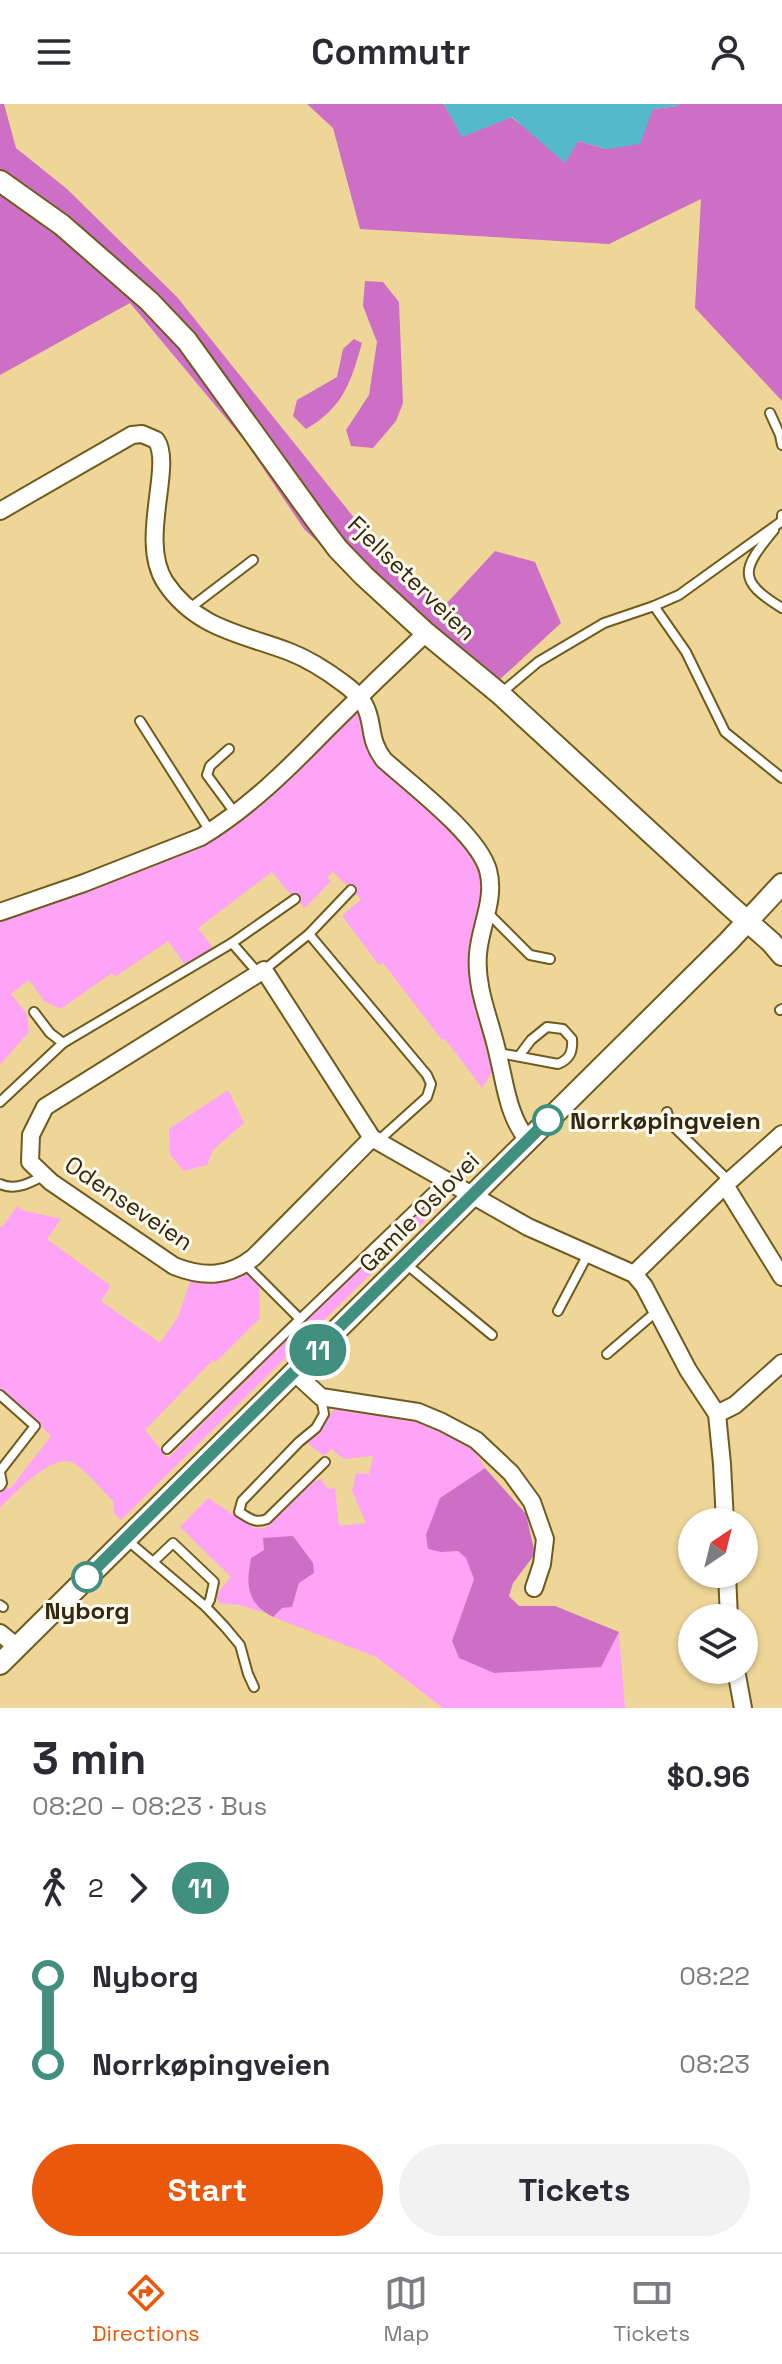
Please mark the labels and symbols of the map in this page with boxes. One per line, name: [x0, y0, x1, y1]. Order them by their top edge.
street label: Fjellseterveien: [341, 509, 483, 647]
marker: Norrkøpingveien: [533, 1105, 563, 1135]
place label: Norrkøpingveien: [570, 1105, 761, 1136]
street label: Gamle Oslovei: [352, 1145, 486, 1279]
street label: Odenseveien: [59, 1149, 199, 1257]
line badge: 11: [282, 1324, 354, 1376]
north arrow: [678, 1508, 758, 1588]
marker: Nyborg: [72, 1562, 102, 1592]
place label: Nyborg: [44, 1595, 130, 1626]

